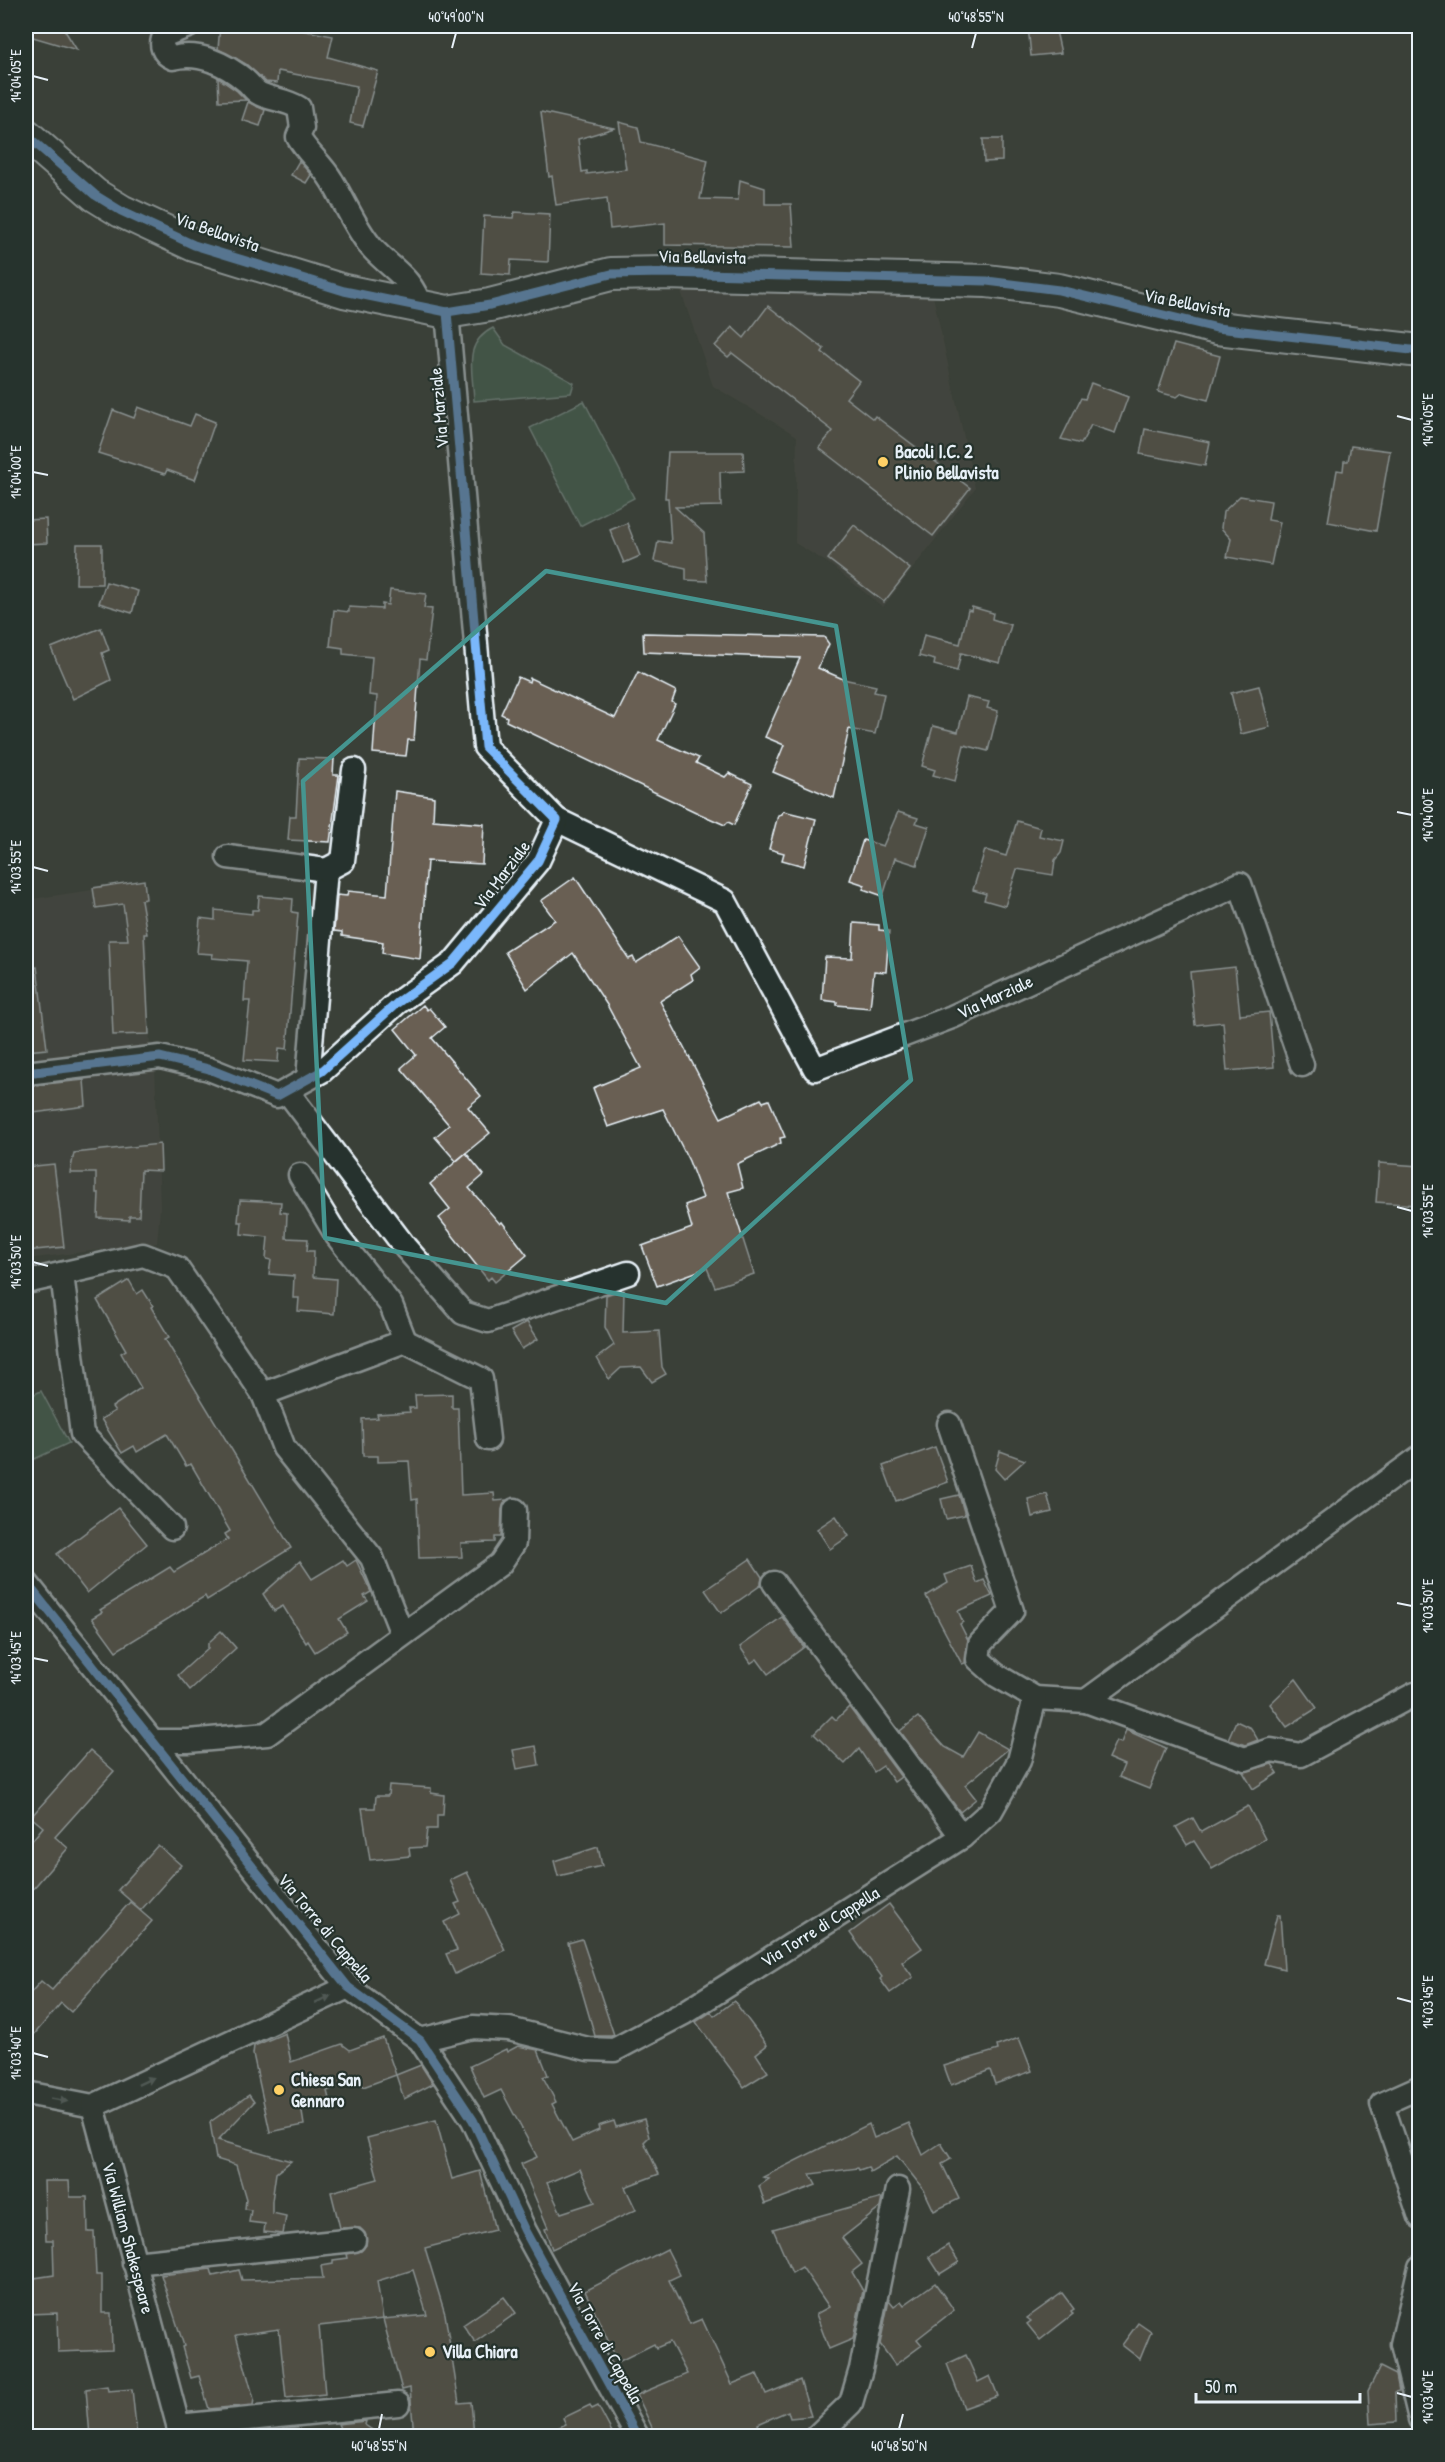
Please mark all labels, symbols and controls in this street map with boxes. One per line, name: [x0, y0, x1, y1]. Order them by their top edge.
text: 40°49'00"N: [428, 6, 484, 27]
text: 40°48'55"N: [948, 6, 1004, 27]
text: 14°04'05"E: [5, 49, 26, 103]
street label: Via Bellavista: [172, 205, 263, 258]
street label: Via Bellavista: [658, 243, 746, 270]
street label: Via Bellavista: [1142, 282, 1233, 323]
street label: Via Marziale: [423, 367, 454, 449]
text: 14°04'05"E: [1417, 393, 1438, 447]
place label: Bacoli I.C. 2 Plinio Bellavista: [895, 439, 999, 485]
text: 14°04'00"E: [5, 445, 26, 499]
marker: Bacoli I.C. 2 Plinio Bellavista: [876, 455, 890, 469]
text: 14°04'00"E: [1417, 788, 1438, 842]
street label: Via Marziale: [467, 835, 536, 914]
text: 14°03'55"E: [5, 839, 26, 894]
street label: Via Marziale: [953, 968, 1037, 1025]
text: 14°03'55"E: [1417, 1183, 1438, 1238]
text: 14°03'50"E: [5, 1234, 26, 1289]
text: 14°03'50"E: [1417, 1578, 1438, 1633]
text: 14°03'45"E: [5, 1631, 26, 1685]
street label: Via Torre di Cappella: [272, 1868, 379, 1988]
street label: Via Torre di Cappella: [756, 1880, 884, 1973]
text: 14°03'45"E: [1417, 1975, 1438, 2029]
one-way arrow: [314, 1995, 331, 2004]
text: 14°03'40"E: [5, 2026, 26, 2080]
place label: Chiesa San Gennaro: [291, 2067, 361, 2113]
one-way arrow: [137, 2076, 155, 2086]
marker: Chiesa San Gennaro: [272, 2083, 286, 2097]
one-way arrow: [50, 2095, 69, 2104]
street label: Via William Shakespeare: [96, 2159, 161, 2317]
street label: Via Torre di Cappella: [562, 2277, 649, 2408]
place label: Villa Chiara: [442, 2339, 519, 2364]
marker: Villa Chiara: [423, 2345, 437, 2359]
scale bar: [1196, 2366, 1360, 2404]
text: 14°03'40"E: [1417, 2370, 1438, 2424]
text: 50 m: [1205, 2374, 1237, 2399]
text: 40°48'55"N: [351, 2435, 407, 2456]
text: 40°48'50"N: [871, 2435, 927, 2456]

